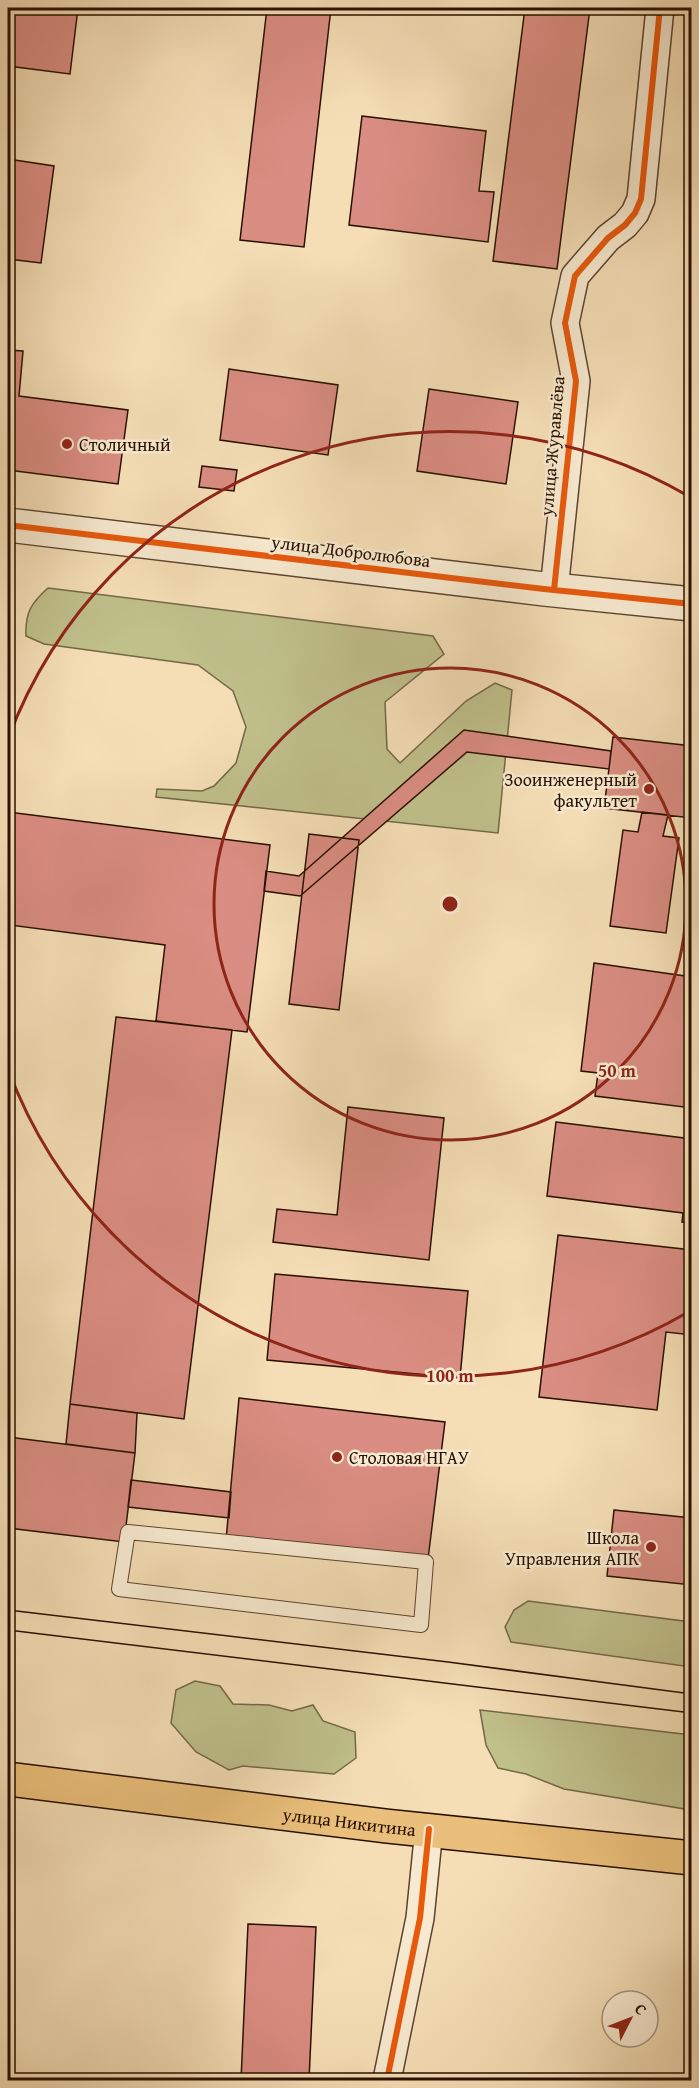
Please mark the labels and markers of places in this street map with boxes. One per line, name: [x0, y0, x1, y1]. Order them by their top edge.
place label: Столичный: [79, 431, 171, 458]
marker: Столичный: [60, 437, 74, 451]
place label: Зооинженерный факультет: [504, 766, 637, 814]
marker: Зооинженерный факультет: [642, 782, 656, 796]
centre of rings: [440, 894, 460, 914]
place label: Столовая НГАУ: [349, 1444, 469, 1471]
marker: Столовая НГАУ: [330, 1450, 344, 1464]
place label: Школа Управления АПК: [505, 1524, 639, 1572]
marker: Школа Управления АПК: [644, 1540, 658, 1554]

